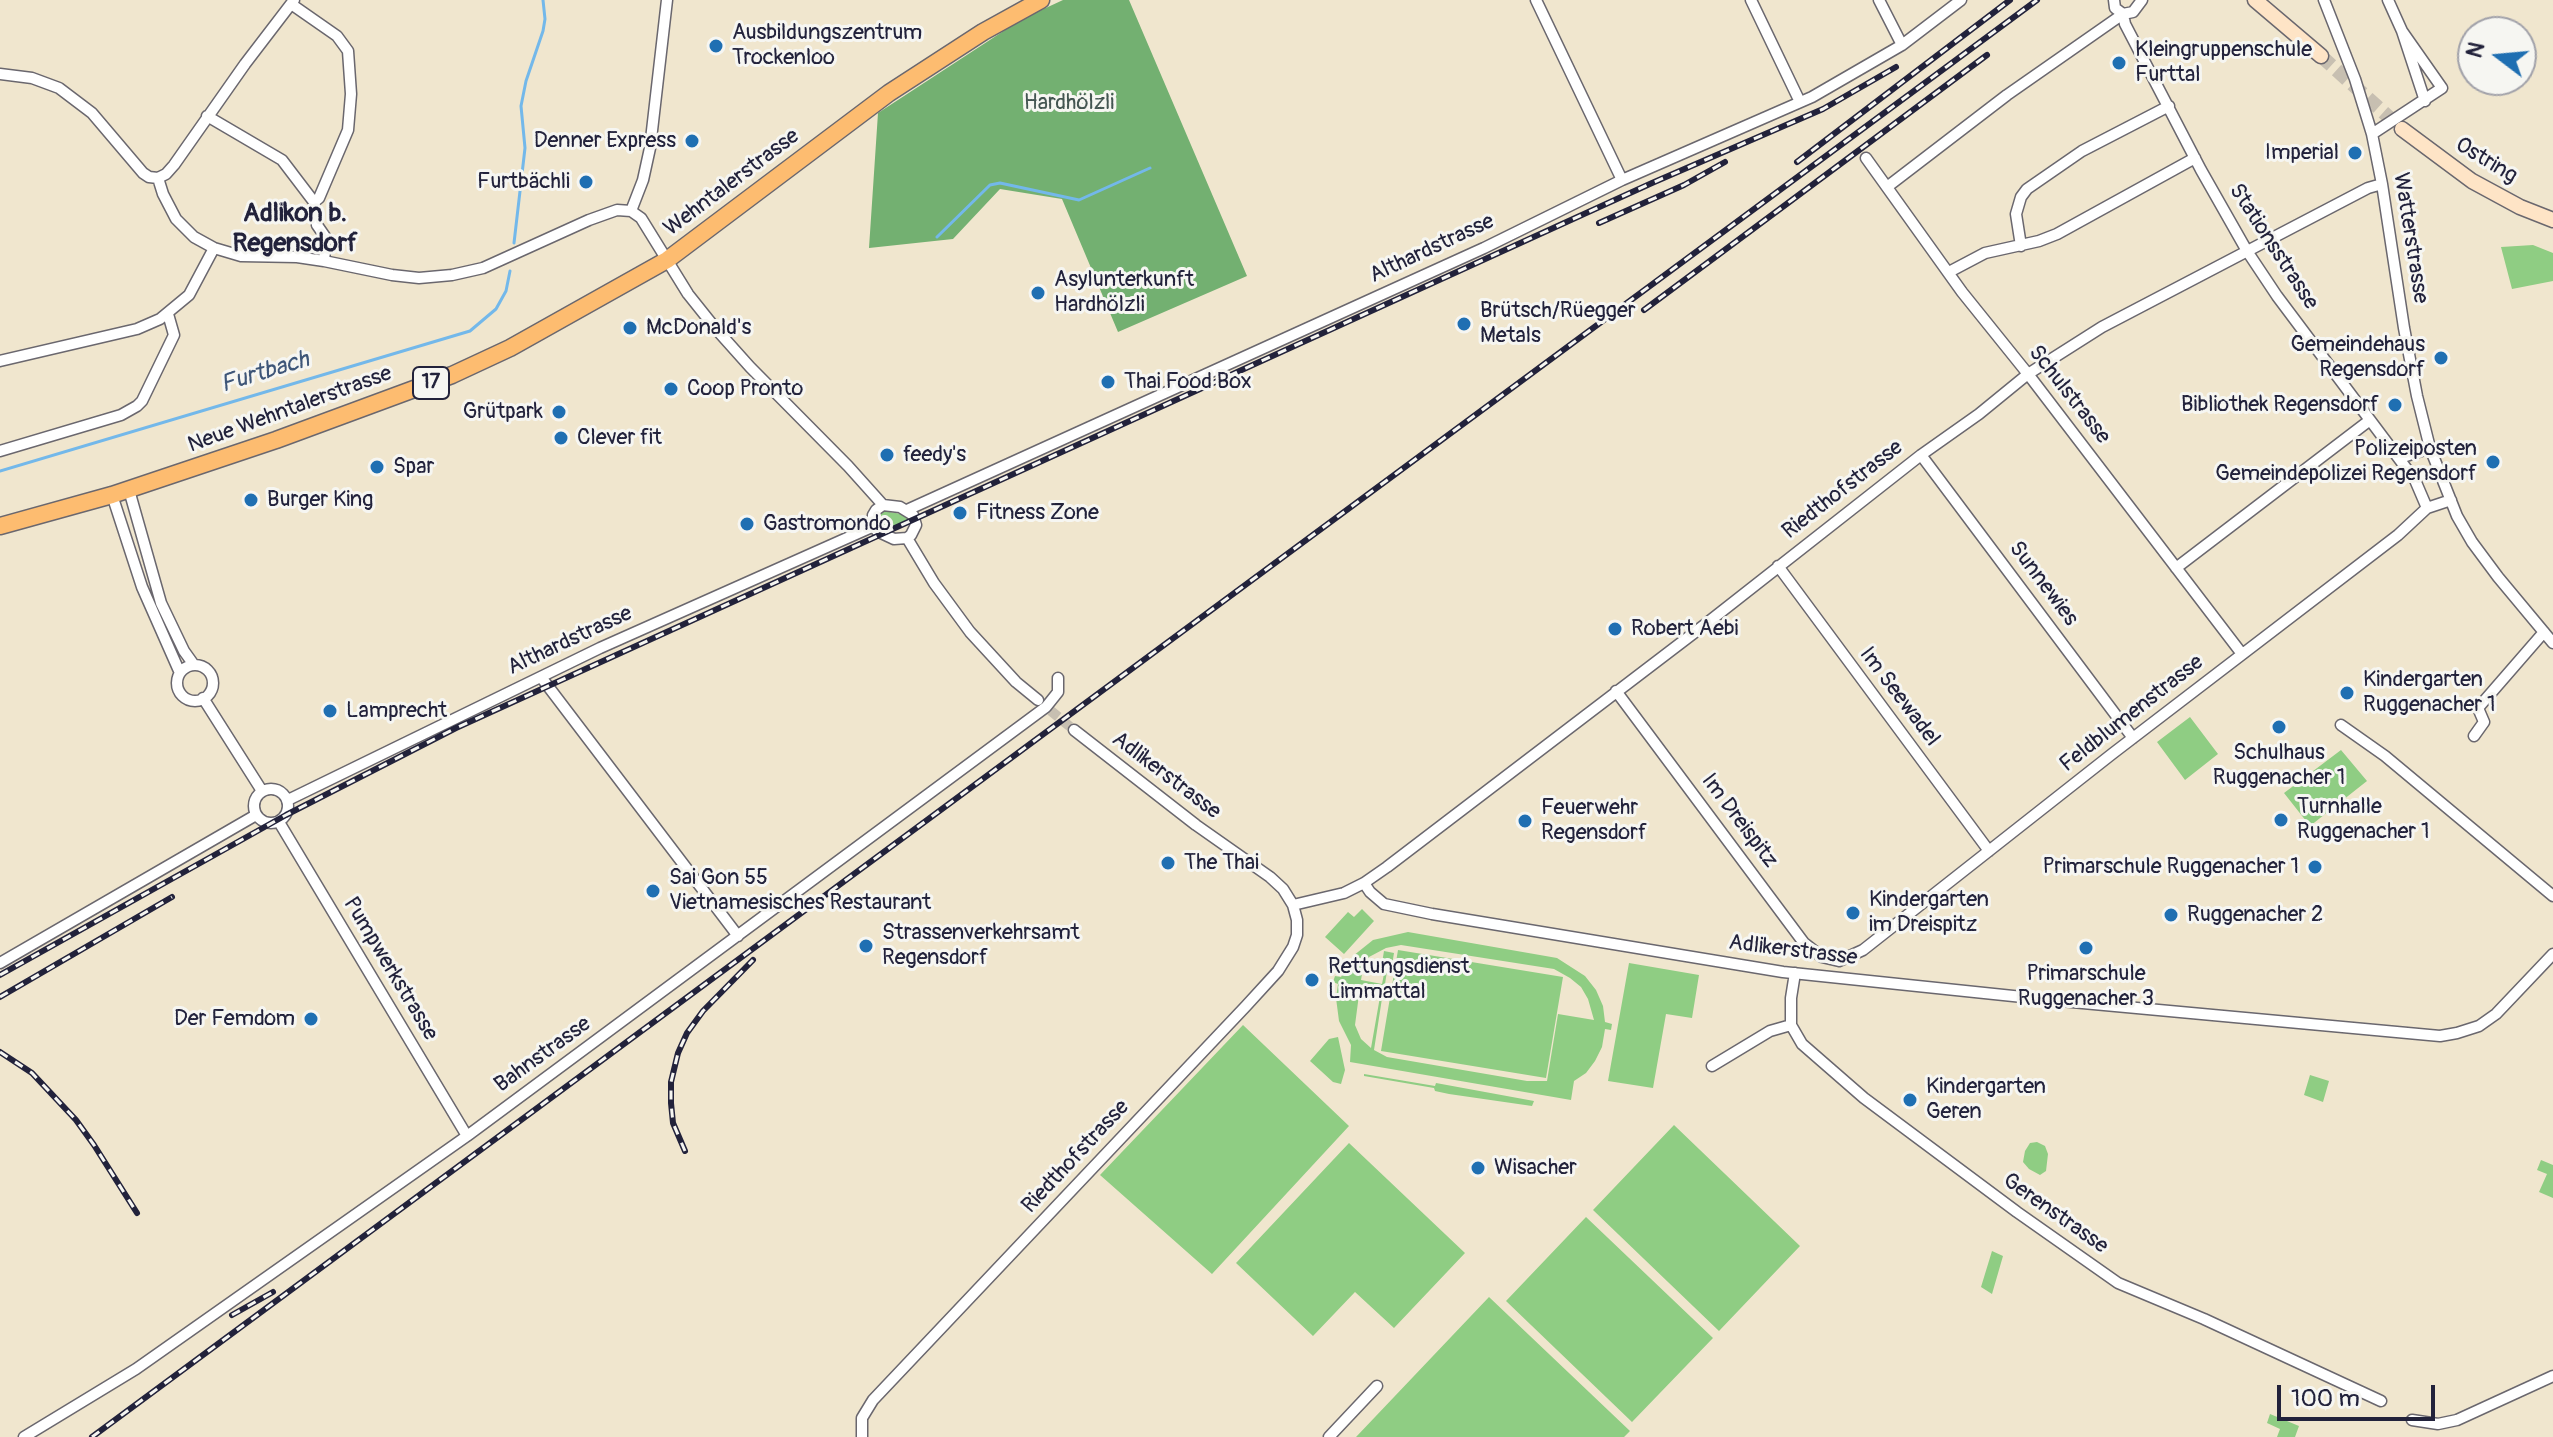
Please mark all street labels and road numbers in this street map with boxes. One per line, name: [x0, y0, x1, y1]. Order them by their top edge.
street label: Wehntalerstrasse: [659, 124, 805, 242]
street label: Ostring: [2450, 132, 2522, 190]
street label: Watterstrasse: [2387, 171, 2433, 305]
street label: Stationsstrasse: [2223, 179, 2323, 315]
street label: Althardstrasse: [1366, 209, 1498, 289]
street label: Schulstrasse: [2022, 340, 2116, 450]
street label: Neue Wehntalerstrasse: [185, 361, 395, 459]
road number: 17: [413, 367, 449, 399]
street label: Riedthofstrasse: [1778, 435, 1908, 545]
street label: Sunnewies: [2003, 536, 2083, 632]
street label: Althardstrasse: [504, 601, 636, 681]
street label: Im Seewadel: [1853, 642, 1945, 752]
street label: Feldblumenstrasse: [2055, 650, 2209, 778]
street label: Adlikerstrasse: [1106, 727, 1226, 825]
street label: Im Dreispitz: [1695, 769, 1783, 873]
street label: Pumpwerkstrasse: [337, 893, 443, 1045]
street label: Adlikerstrasse: [1727, 930, 1859, 972]
street label: Bahnstrasse: [490, 1011, 596, 1099]
street label: Riedthofstrasse: [1017, 1095, 1135, 1219]
street label: Gerenstrasse: [1997, 1168, 2113, 1260]

